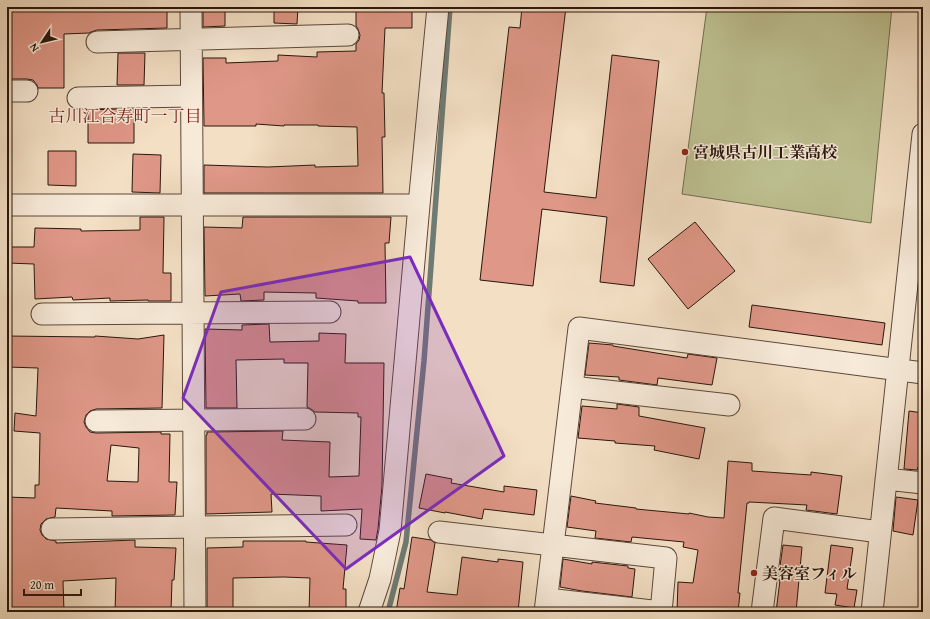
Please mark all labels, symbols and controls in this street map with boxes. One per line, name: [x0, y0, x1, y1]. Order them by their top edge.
north arrow: [22, 22, 62, 62]
text: N: [25, 40, 42, 55]
district label: 古川江合寿町一丁目: [49, 103, 202, 128]
place label: 宮城県古川工業高校: [693, 140, 838, 164]
marker: 宮城県古川工業高校: [680, 147, 690, 157]
place label: 美容室フィル: [762, 561, 857, 585]
marker: 美容室フィル: [749, 568, 759, 578]
scale bar: [24, 571, 81, 597]
text: 20 m: [30, 576, 54, 593]

